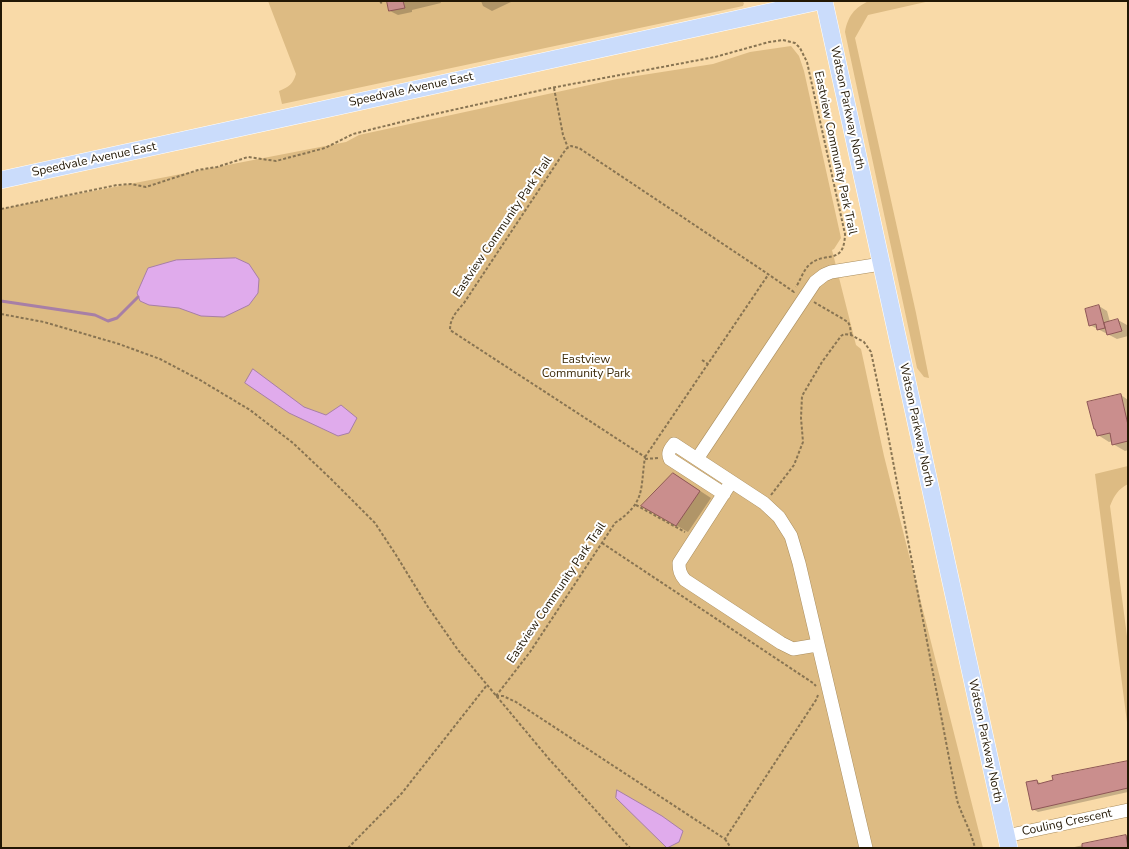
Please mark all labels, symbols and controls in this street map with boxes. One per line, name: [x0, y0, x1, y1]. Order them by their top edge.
street label: Watson Parkway North: [827, 45, 867, 171]
street label: Speedvale Avenue East: [348, 70, 474, 110]
street label: Eastview Community Park Trail: [811, 70, 859, 236]
street label: Speedvale Avenue East: [31, 140, 157, 180]
street label: Eastview Community Park Trail: [450, 154, 556, 300]
park label: Eastview Community Park: [542, 353, 630, 381]
street label: Watson Parkway North: [896, 362, 936, 488]
street label: Eastview Community Park Trail: [504, 520, 610, 666]
street label: Watson Parkway North: [965, 678, 1005, 804]
street label: Couling Crescent: [1021, 806, 1113, 840]

